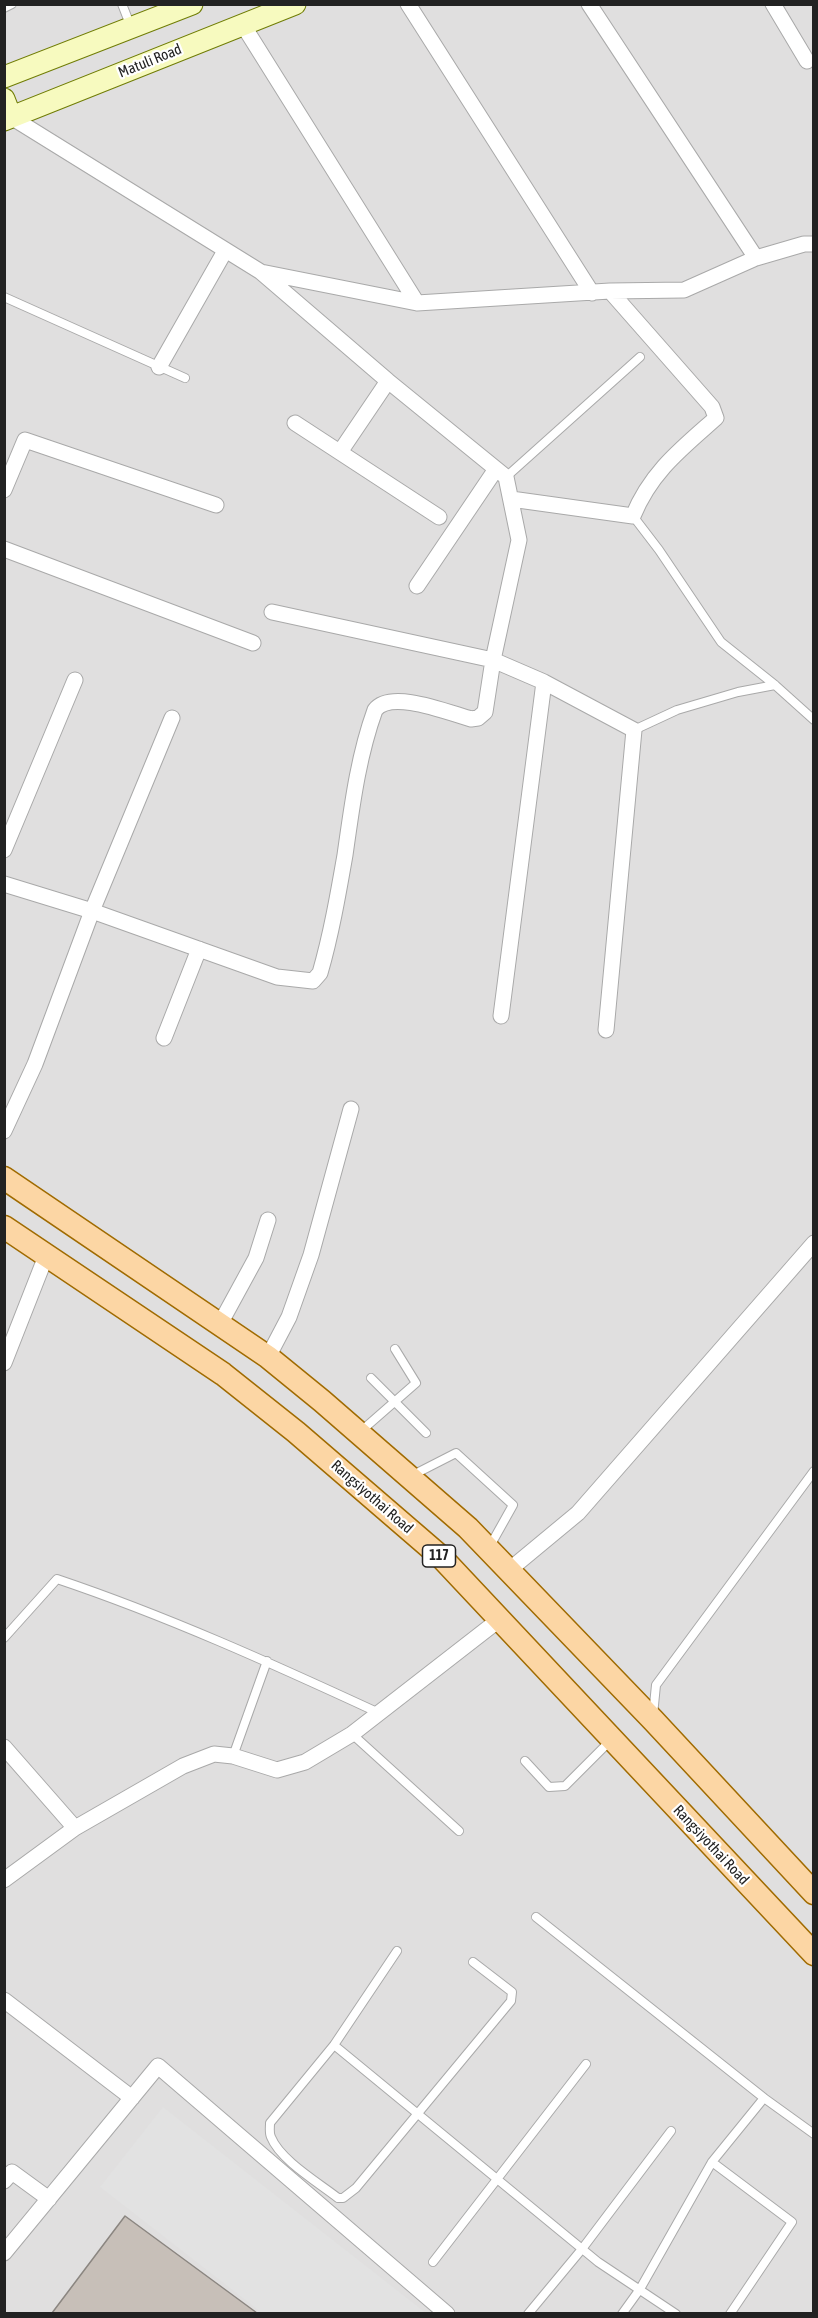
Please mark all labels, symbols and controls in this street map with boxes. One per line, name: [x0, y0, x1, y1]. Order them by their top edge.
street label: Matuli Road: [116, 40, 184, 82]
street label: Rangsiyothai Road: [327, 1457, 417, 1537]
road number: 117: [422, 1545, 456, 1567]
street label: Rangsiyothai Road: [669, 1801, 753, 1889]

